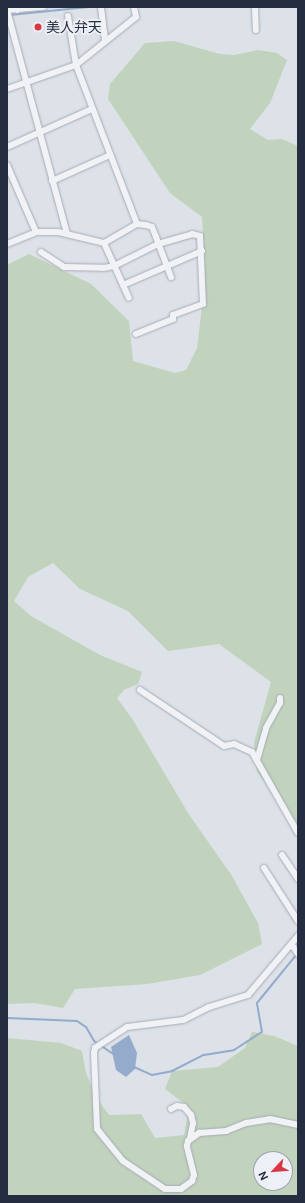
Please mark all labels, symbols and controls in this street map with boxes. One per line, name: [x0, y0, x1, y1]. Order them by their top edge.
place label: 美人弁天: [46, 19, 102, 35]
marker: 美人弁天: [33, 22, 43, 32]
north arrow: [253, 1151, 293, 1191]
text: N: [255, 1169, 271, 1182]

